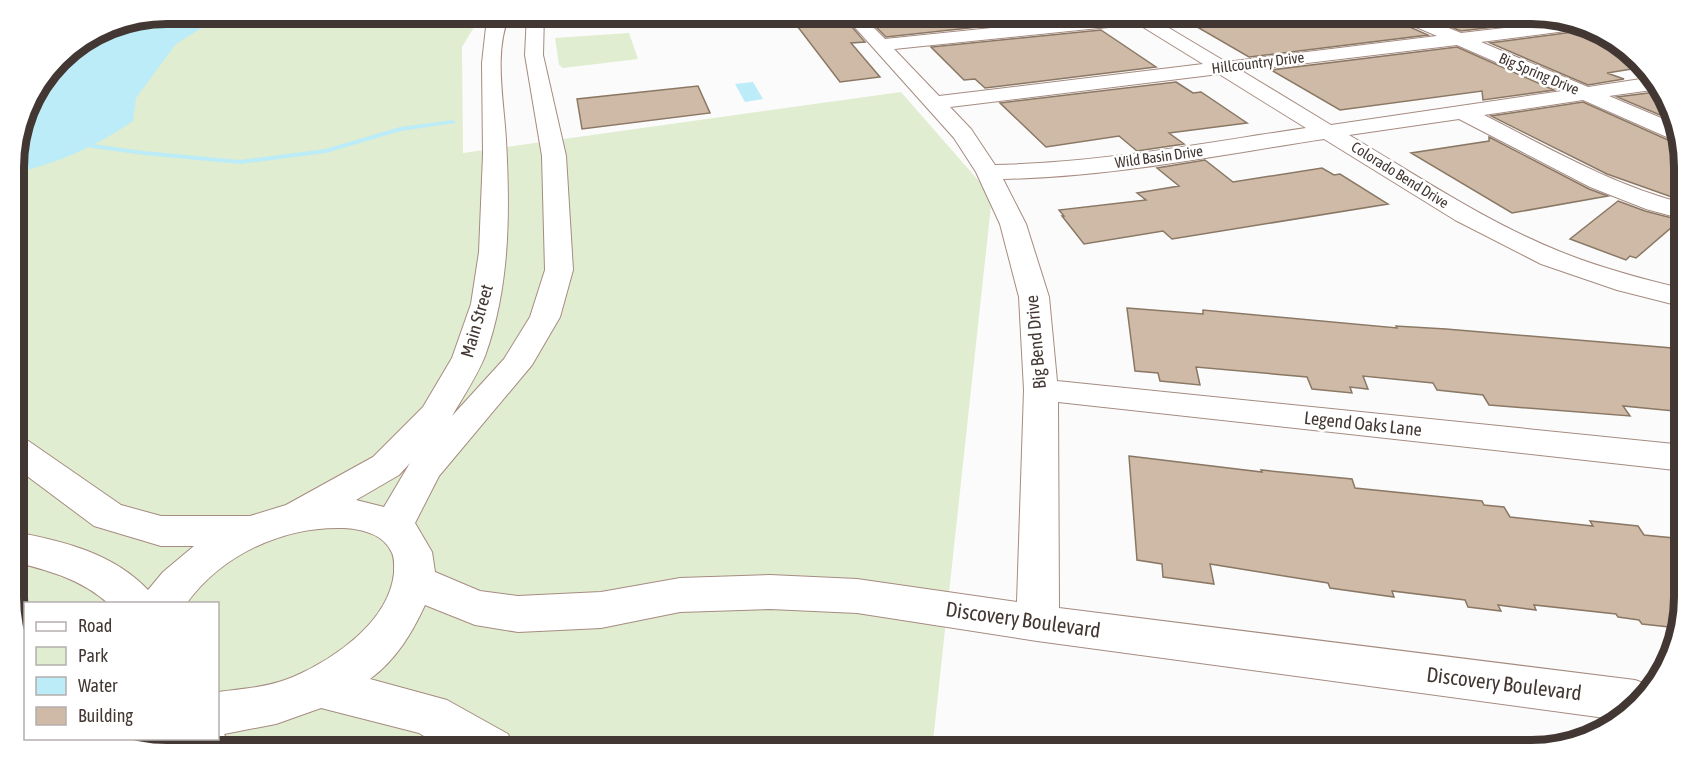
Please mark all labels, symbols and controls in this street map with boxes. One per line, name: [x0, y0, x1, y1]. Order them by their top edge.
street label: Hillcountry Drive: [1211, 48, 1305, 77]
street label: Big Spring Drive: [1497, 49, 1582, 98]
street label: Colorado Bend Drive: [1348, 138, 1452, 211]
street label: Wild Basin Drive: [1114, 142, 1204, 171]
street label: Main Street: [456, 282, 497, 360]
street label: Big Bend Drive: [1021, 294, 1050, 390]
street label: Legend Oaks Lane: [1303, 407, 1423, 440]
street label: Discovery Boulevard: [944, 596, 1102, 642]
legend: [24, 602, 219, 740]
text: Road: [78, 615, 112, 636]
text: Park: [78, 645, 108, 666]
street label: Discovery Boulevard: [1425, 662, 1583, 704]
text: Water: [78, 675, 118, 696]
text: Building: [78, 705, 133, 726]

